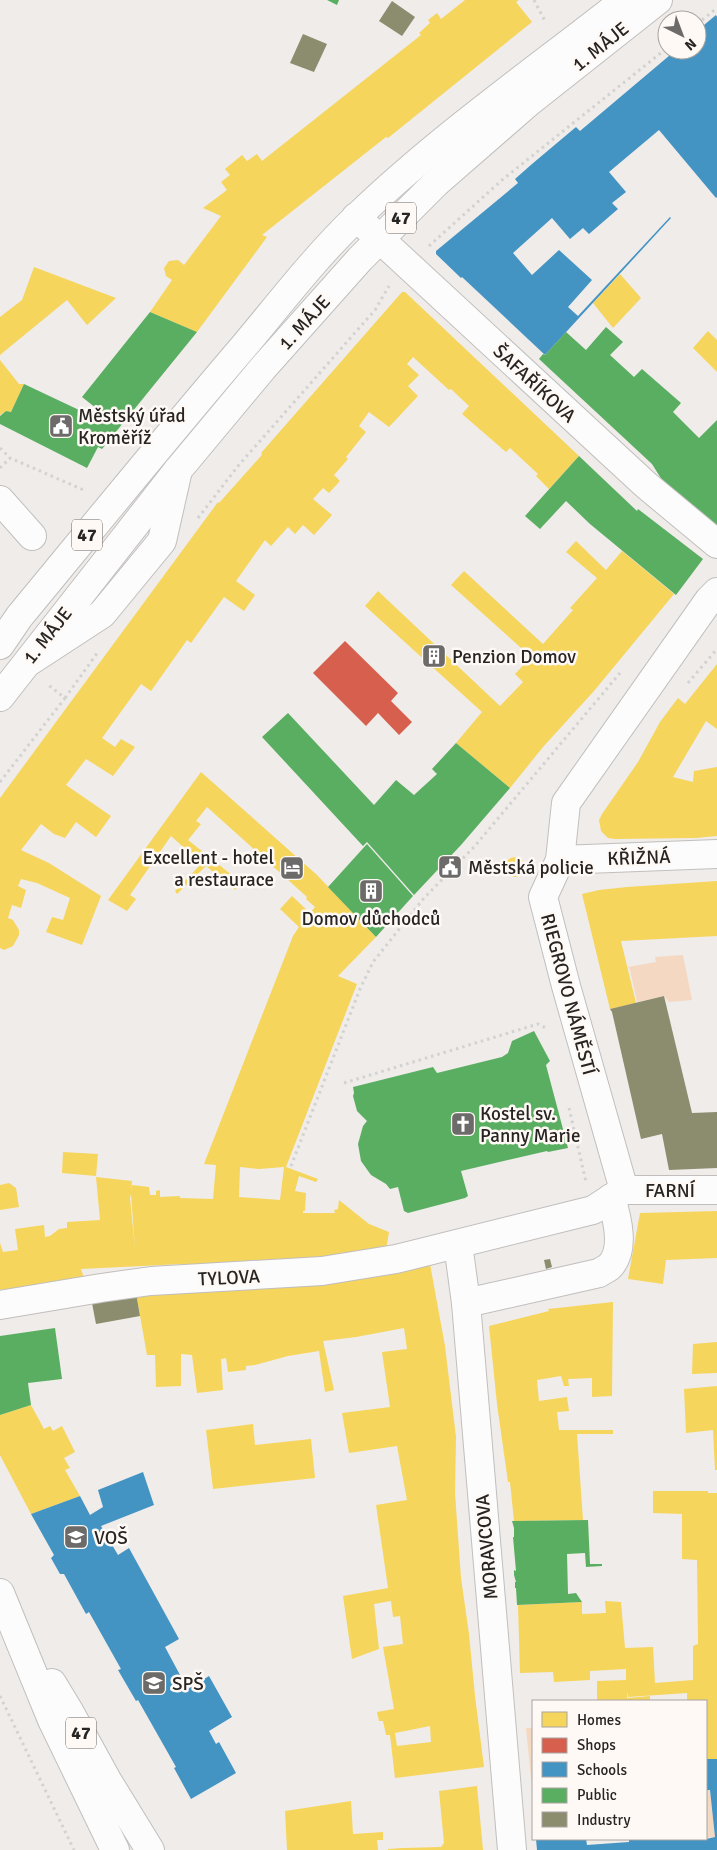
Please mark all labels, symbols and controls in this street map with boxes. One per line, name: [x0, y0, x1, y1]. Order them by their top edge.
north arrow: [657, 10, 707, 60]
street label: 1. MÁJE: [567, 17, 634, 77]
text: N: [681, 35, 700, 54]
road number: 47: [386, 202, 416, 234]
street label: 1. MÁJE: [274, 290, 336, 355]
street label: ŠAFAŘÍKOVA: [488, 339, 582, 428]
place label: Městský úřad Kroměříž: [78, 404, 186, 450]
public building icon: Městský úřad Kroměříž: [48, 413, 74, 439]
road number: 47: [72, 520, 102, 550]
street label: 1. MÁJE: [18, 602, 78, 669]
building icon: Penzion Domov: [421, 643, 447, 669]
place label: Penzion Domov: [452, 645, 576, 669]
street label: KŘIŽNÁ: [607, 845, 672, 871]
place label: Excellent - hotel a restaurace: [143, 846, 274, 892]
public building icon: Městská policie: [437, 854, 463, 880]
hotel icon: Excellent - hotel a restaurace: [279, 855, 305, 881]
place label: Městská policie: [468, 856, 594, 880]
building icon: Domov důchodců: [358, 878, 384, 904]
place label: Domov důchodců: [302, 907, 440, 931]
street label: RIEGROVO NÁMĚSTÍ: [535, 911, 601, 1078]
place label: Kostel sv. Panny Marie: [480, 1102, 580, 1148]
church icon: Kostel sv. Panny Marie: [450, 1111, 476, 1137]
street label: FARNÍ: [645, 1179, 696, 1203]
street label: TYLOVA: [197, 1264, 261, 1292]
street label: MORAVCOVA: [470, 1493, 504, 1601]
school or university icon: VOŠ: [63, 1524, 89, 1550]
place label: VOŠ: [94, 1525, 128, 1550]
school or university icon: SPŠ: [141, 1670, 167, 1696]
place label: SPŠ: [172, 1671, 204, 1696]
legend: [532, 1700, 707, 1840]
text: Homes: [577, 1711, 621, 1729]
road number: 47: [66, 1718, 96, 1749]
text: Shops: [577, 1736, 616, 1754]
text: Schools: [577, 1761, 628, 1779]
text: Public: [577, 1786, 617, 1804]
text: Industry: [577, 1811, 630, 1829]

